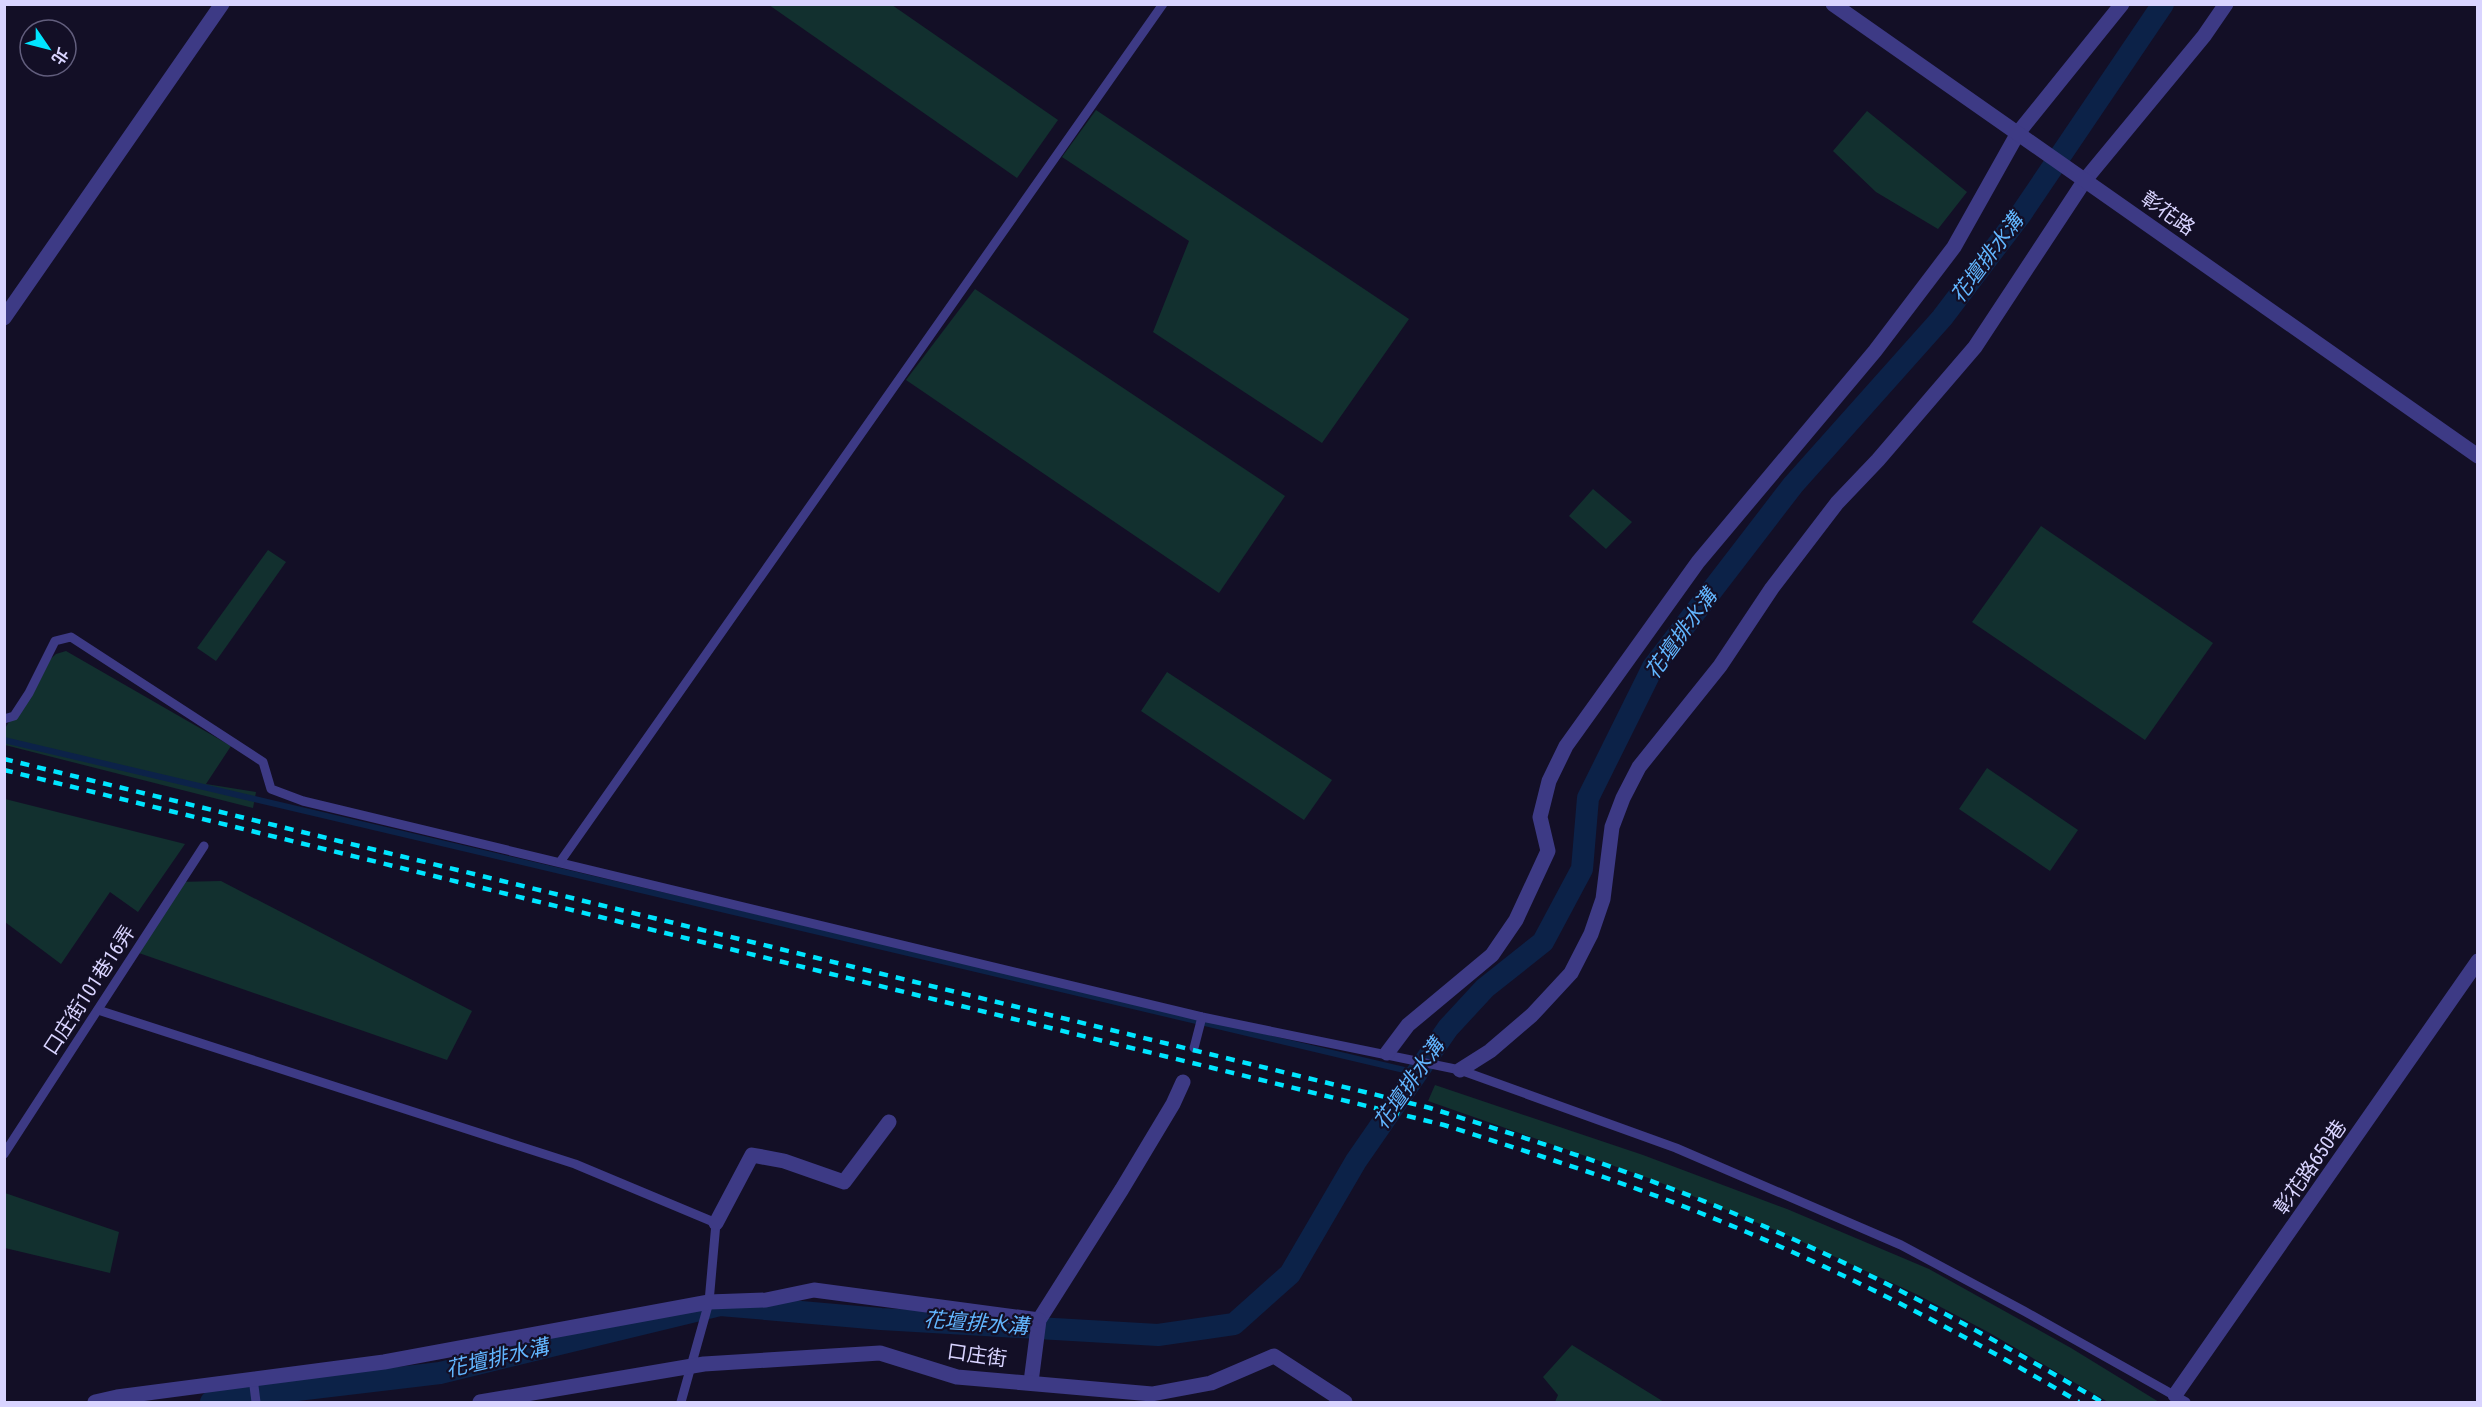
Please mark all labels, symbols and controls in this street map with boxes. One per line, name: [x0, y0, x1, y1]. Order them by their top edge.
north arrow: [18, 18, 78, 78]
text: 北: [48, 44, 72, 68]
street label: 彰花路: [2137, 186, 2199, 240]
water label: 花壇排水溝: [1946, 206, 2030, 307]
water label: 花壇排水溝: [1640, 582, 1723, 684]
street label: 口庄街101巷16弄: [38, 921, 140, 1059]
water label: 花壇排水溝: [1369, 1032, 1451, 1134]
street label: 彰花路650巷: [2269, 1115, 2351, 1219]
water label: 花壇排水溝: [923, 1307, 1032, 1339]
water label: 花壇排水溝: [443, 1334, 554, 1382]
street label: 口庄街: [946, 1339, 1008, 1371]

